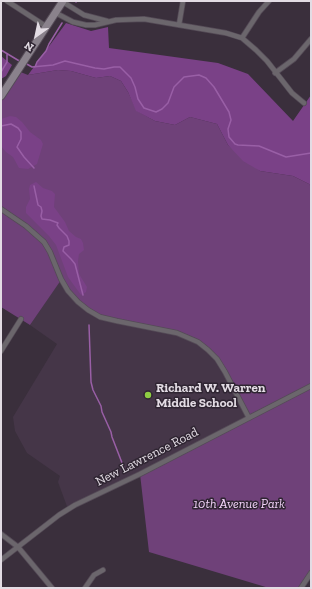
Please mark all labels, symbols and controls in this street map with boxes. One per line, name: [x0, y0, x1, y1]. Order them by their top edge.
north arrow: [16, 16, 56, 56]
text: N: [22, 39, 36, 54]
place label: Richard W. Warren Middle School: [156, 380, 266, 411]
marker: Richard W. Warren Middle School: [143, 390, 153, 400]
street label: New Lawrence Road: [93, 424, 201, 490]
park label: 10th Avenue Park: [193, 496, 285, 512]

